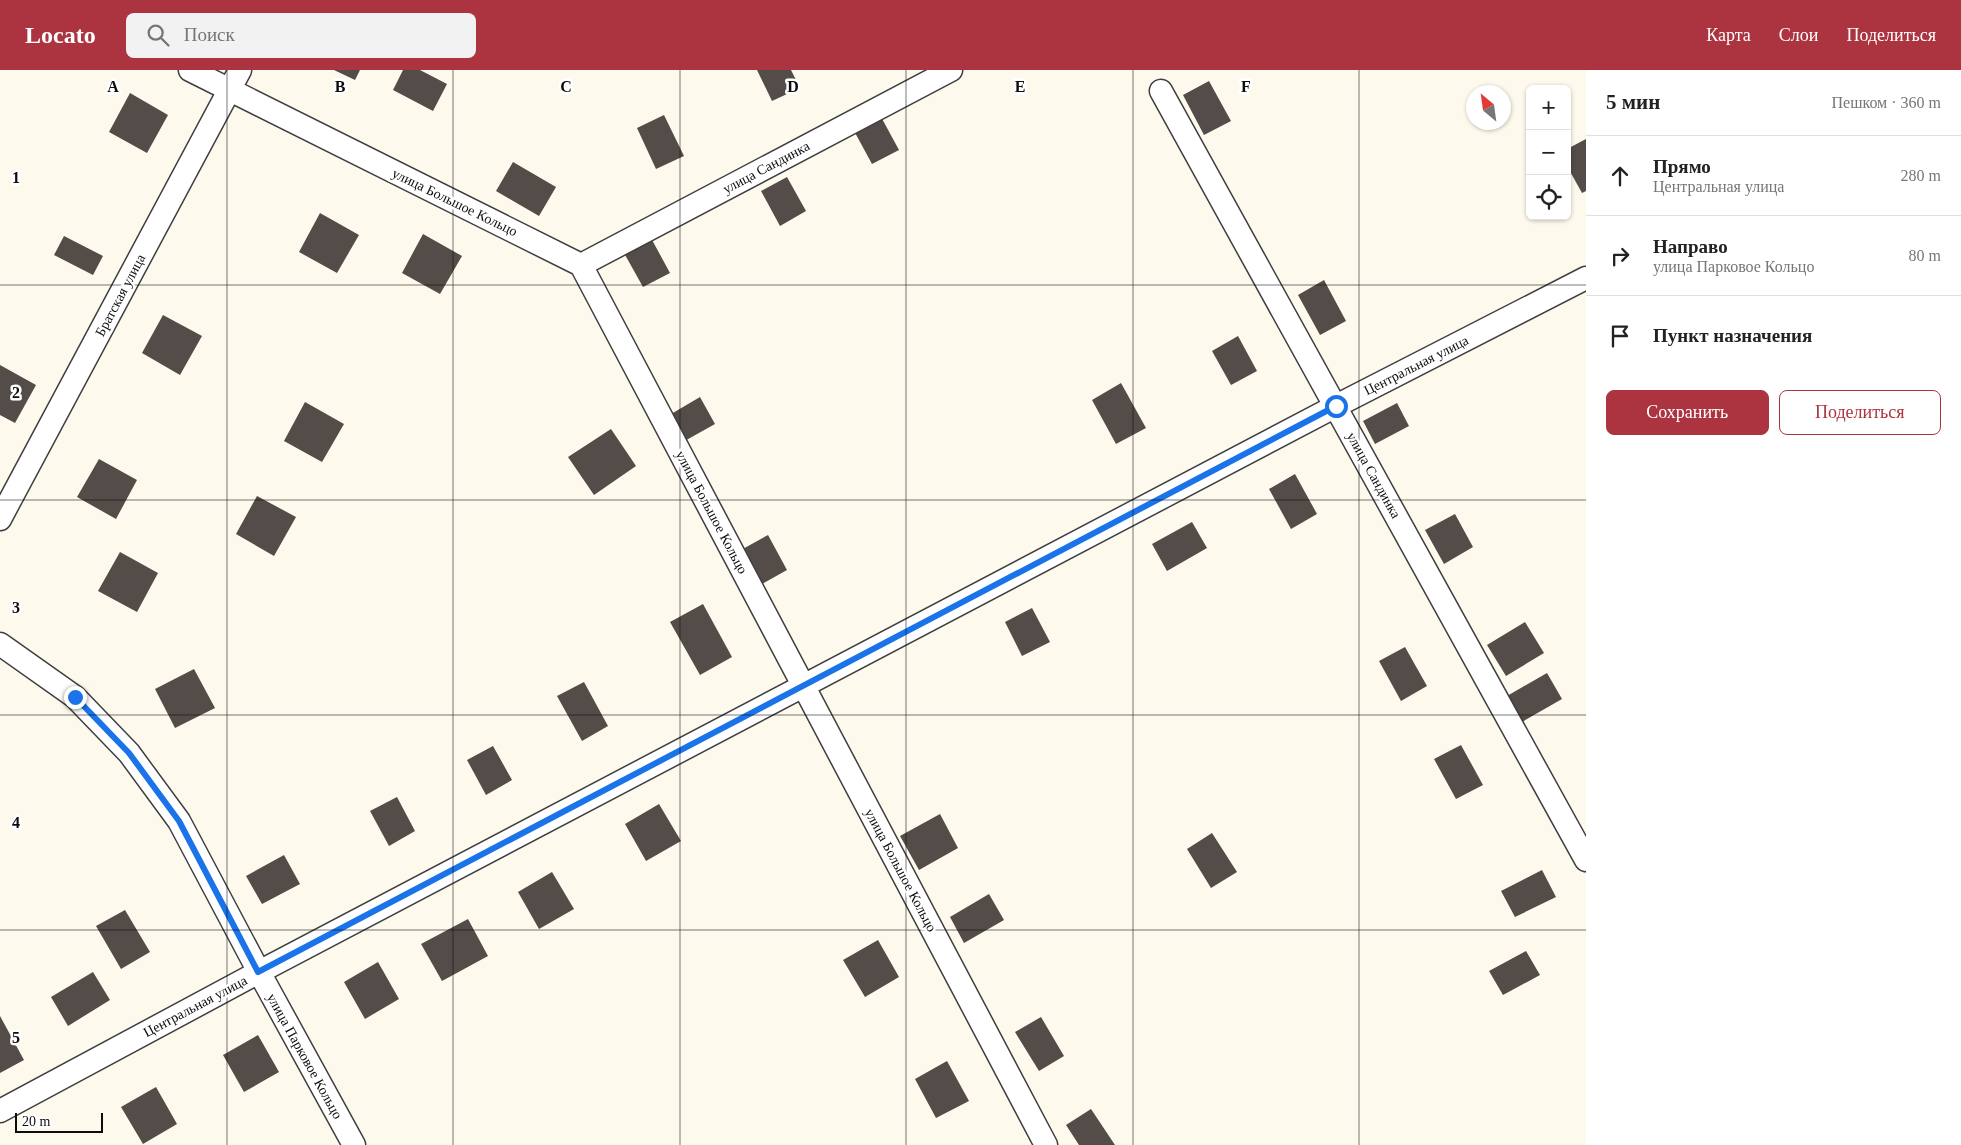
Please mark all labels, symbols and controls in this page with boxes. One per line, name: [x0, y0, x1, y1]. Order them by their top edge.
search box: [126, 13, 476, 58]
icon: search: [144, 21, 172, 49]
text: Locato: [25, 22, 96, 48]
text: Поиск: [184, 24, 235, 45]
text: Карта: [1706, 25, 1751, 45]
text: Слои: [1779, 25, 1818, 45]
text: Поделиться: [1846, 25, 1936, 45]
text: A: [107, 78, 119, 95]
text: B: [335, 78, 346, 95]
text: C: [560, 78, 572, 95]
text: D: [787, 78, 799, 95]
text: E: [1015, 78, 1025, 95]
text: F: [1241, 78, 1251, 95]
north arrow: [1466, 85, 1511, 130]
map controls: [1526, 85, 1571, 220]
button: +: [1526, 85, 1571, 130]
text: 5 мин: [1606, 90, 1660, 114]
text: Пешком · 360 m: [1831, 94, 1941, 111]
button: −: [1526, 130, 1571, 175]
street label: улица Сандинка: [720, 138, 813, 197]
text: Прямо: [1653, 156, 1711, 177]
icon: ahead: [1606, 162, 1634, 190]
street label: улица Большое Кольцо: [390, 166, 520, 239]
text: 280 m: [1901, 167, 1941, 184]
text: 1: [12, 169, 20, 186]
button: locate: [1526, 175, 1571, 220]
text: Центральная улица: [1653, 178, 1784, 195]
text: Направо: [1653, 236, 1728, 257]
icon: right: [1606, 242, 1634, 270]
text: 80 m: [1909, 247, 1941, 264]
street label: Братская улица: [93, 251, 149, 339]
text: улица Парковое Кольцо: [1653, 258, 1814, 275]
icon: arrive: [1606, 322, 1634, 350]
text: Пункт назначения: [1653, 325, 1812, 346]
street label: Центральная улица: [1362, 332, 1472, 398]
text: 2: [12, 384, 20, 401]
button: Сохранить: [1606, 390, 1769, 435]
button: Поделиться: [1779, 390, 1941, 435]
route start: [1325, 395, 1348, 418]
street label: улица Сандинка: [1344, 430, 1404, 522]
street label: улица Большое Кольцо: [673, 448, 750, 576]
text: 3: [12, 599, 20, 616]
route end: [64, 686, 87, 709]
street label: улица Большое Кольцо: [862, 806, 939, 934]
text: 4: [12, 814, 20, 831]
street label: Центральная улица: [141, 972, 250, 1040]
street label: улица Парковое Кольцо: [264, 991, 345, 1122]
text: 5: [12, 1029, 20, 1046]
scale bar: [15, 1110, 102, 1133]
text: 20 m: [22, 1114, 50, 1129]

